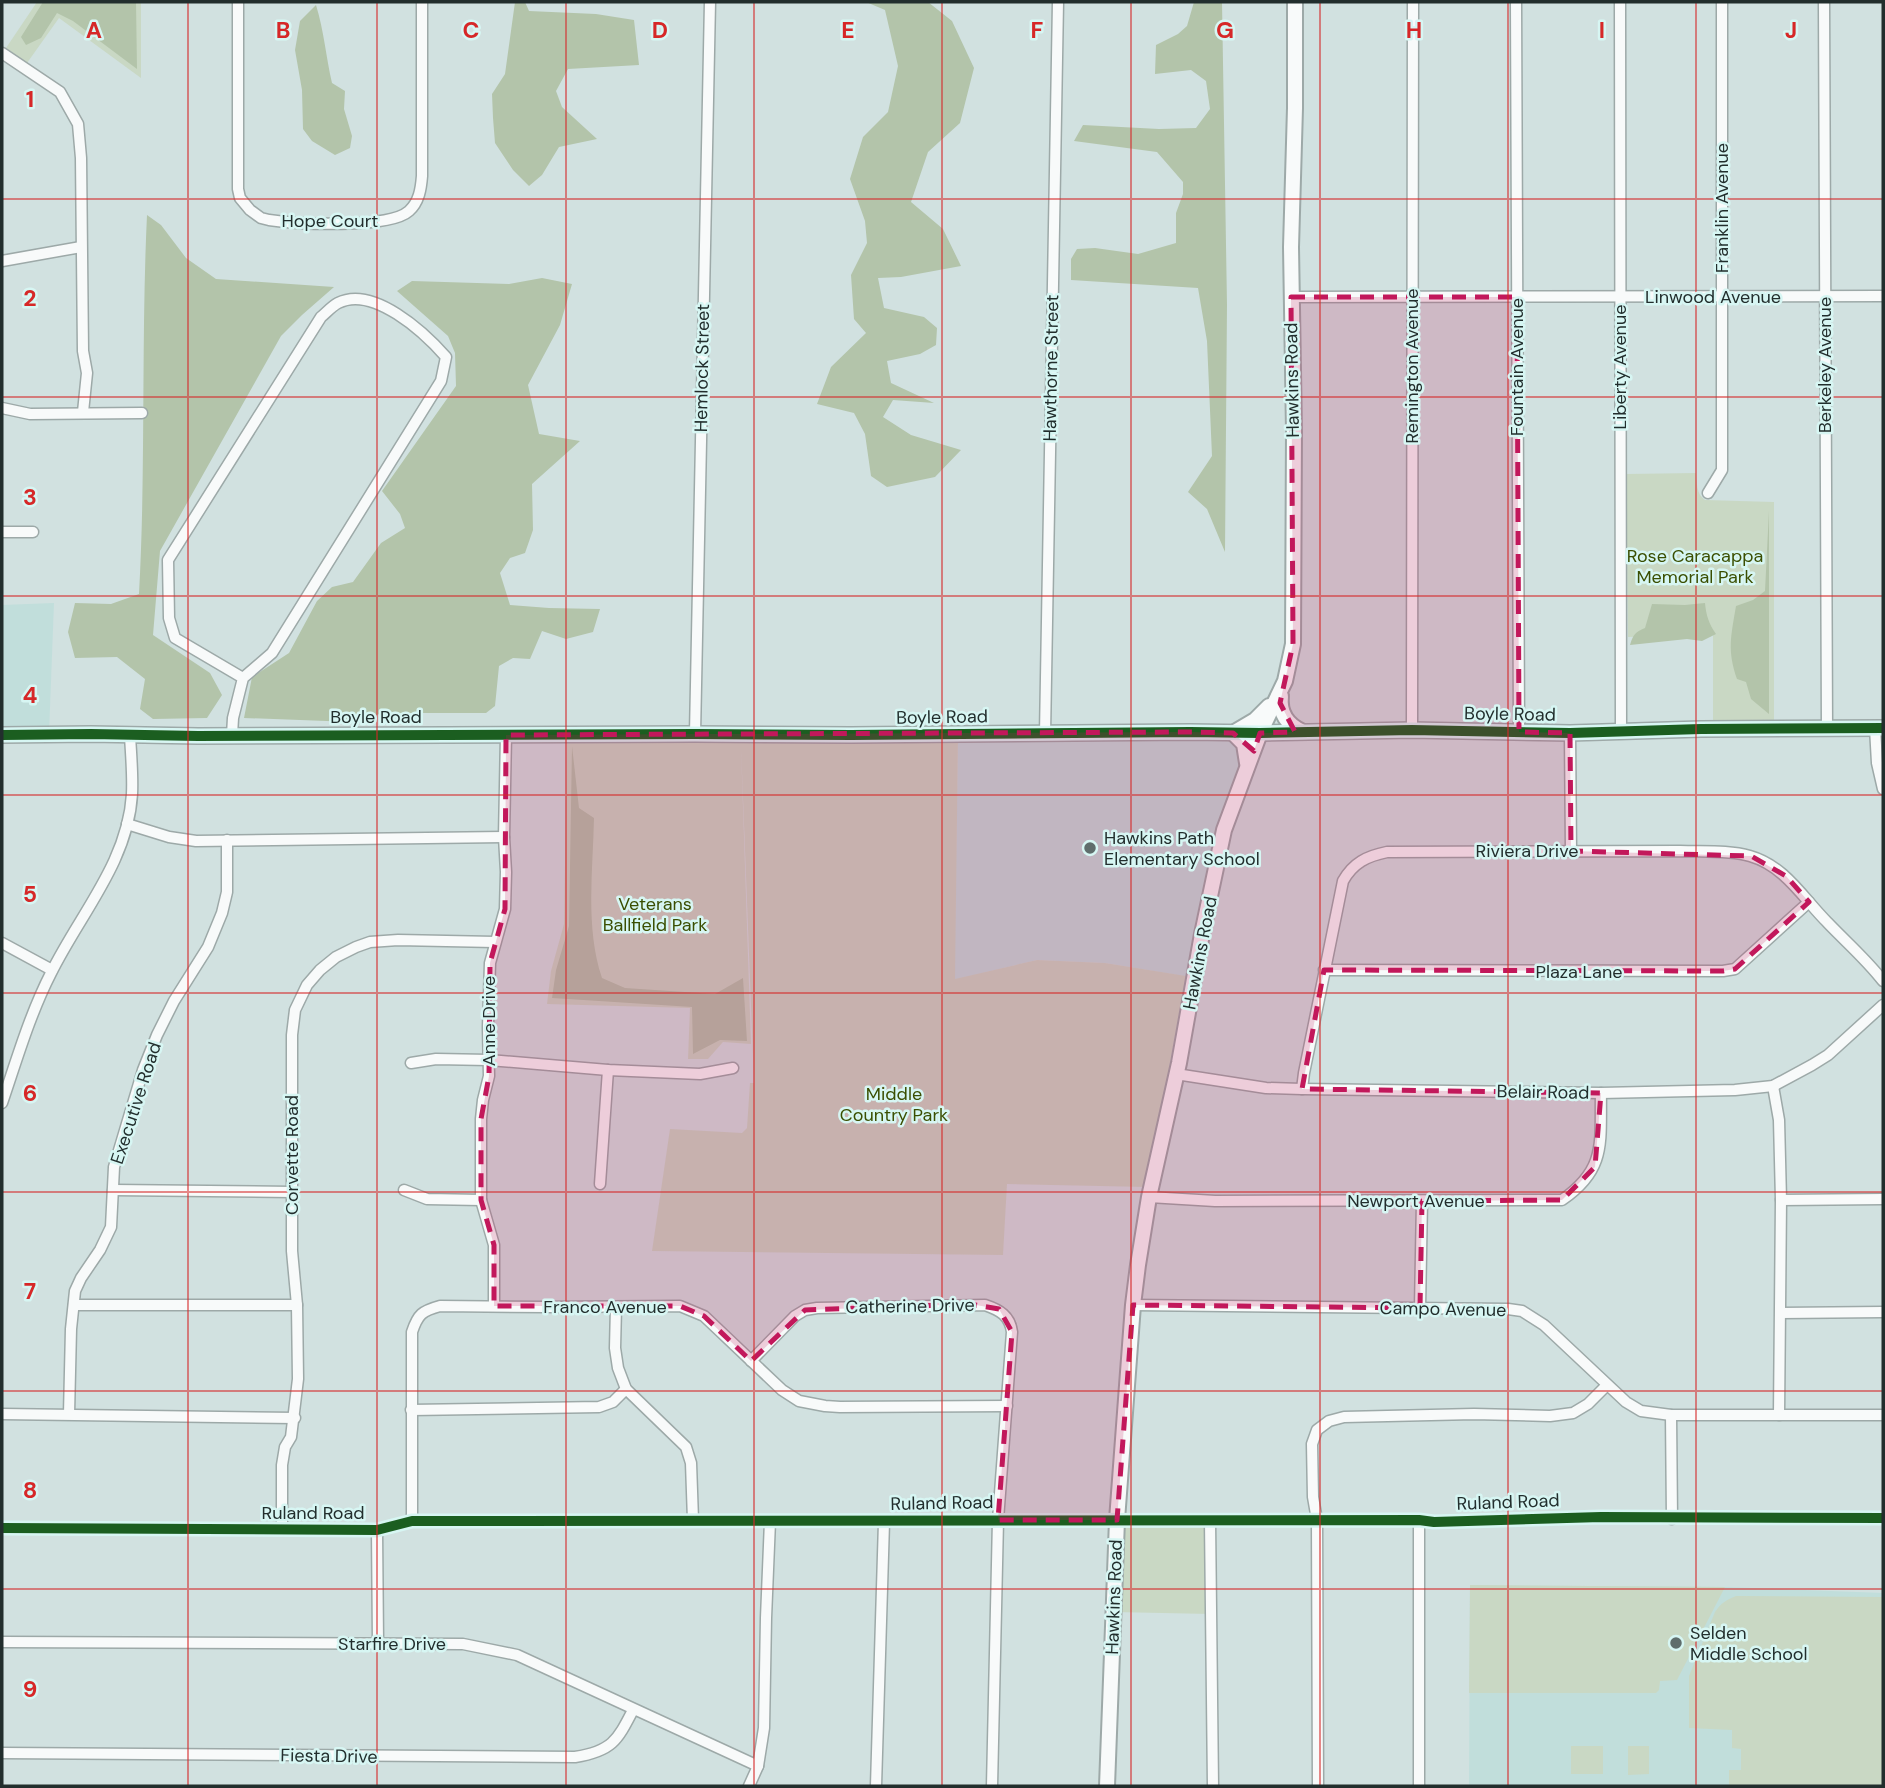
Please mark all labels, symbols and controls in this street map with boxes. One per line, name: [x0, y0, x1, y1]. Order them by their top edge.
text: A: [86, 15, 102, 45]
text: B: [276, 15, 290, 45]
text: C: [463, 15, 479, 45]
text: D: [652, 15, 668, 45]
text: E: [841, 15, 855, 45]
text: F: [1031, 15, 1044, 45]
text: G: [1216, 15, 1234, 45]
text: H: [1406, 15, 1422, 45]
text: I: [1599, 15, 1605, 45]
text: J: [1785, 15, 1797, 45]
text: 1: [26, 84, 34, 114]
street label: Franklin Avenue: [1710, 143, 1734, 273]
street label: Hope Court: [282, 209, 378, 233]
text: 2: [23, 283, 37, 313]
street label: Linwood Avenue: [1645, 285, 1781, 309]
street label: Remington Avenue: [1400, 289, 1424, 443]
street label: Hawthorne Street: [1038, 294, 1064, 442]
street label: Berkeley Avenue: [1813, 297, 1837, 433]
street label: Fountain Avenue: [1505, 298, 1529, 436]
street label: Hemlock Street: [689, 304, 715, 432]
street label: Liberty Avenue: [1608, 305, 1632, 429]
street label: Hawkins Road: [1279, 322, 1305, 438]
text: 3: [23, 482, 37, 512]
park label: Rose Caracappa Memorial Park: [1627, 544, 1763, 589]
text: 4: [23, 680, 38, 710]
street label: Boyle Road: [1464, 701, 1556, 727]
street label: Boyle Road: [896, 704, 988, 730]
street label: Boyle Road: [330, 705, 422, 729]
place label: Hawkins Path Elementary School: [1104, 826, 1260, 871]
street label: Riviera Drive: [1476, 839, 1578, 863]
marker: Hawkins Path Elementary School: [1082, 840, 1098, 856]
text: 5: [23, 879, 37, 909]
park label: Veterans Ballfield Park: [603, 892, 707, 937]
street label: Hawkins Road: [1177, 894, 1223, 1012]
street label: Plaza Lane: [1536, 960, 1622, 984]
street label: Anne Drive: [477, 976, 501, 1066]
street label: Executive Road: [105, 1039, 167, 1167]
text: 6: [23, 1078, 37, 1108]
street label: Belair Road: [1497, 1079, 1589, 1105]
park label: Middle Country Park: [840, 1082, 948, 1127]
street label: Corvette Road: [280, 1095, 304, 1215]
street label: Newport Avenue: [1347, 1189, 1485, 1213]
text: 7: [24, 1276, 36, 1306]
street label: Catherine Drive: [845, 1293, 975, 1319]
street label: Franco Avenue: [543, 1295, 667, 1319]
street label: Campo Avenue: [1379, 1296, 1507, 1322]
text: 8: [23, 1475, 37, 1505]
street label: Ruland Road: [1456, 1488, 1560, 1516]
street label: Ruland Road: [890, 1490, 994, 1516]
street label: Ruland Road: [261, 1501, 365, 1525]
street label: Hawkins Road: [1100, 1539, 1128, 1655]
place label: Selden Middle School: [1690, 1621, 1808, 1666]
street label: Starfire Drive: [338, 1632, 446, 1656]
marker: Selden Middle School: [1668, 1635, 1684, 1651]
text: 9: [23, 1674, 37, 1704]
street label: Fiesta Drive: [280, 1743, 378, 1769]

